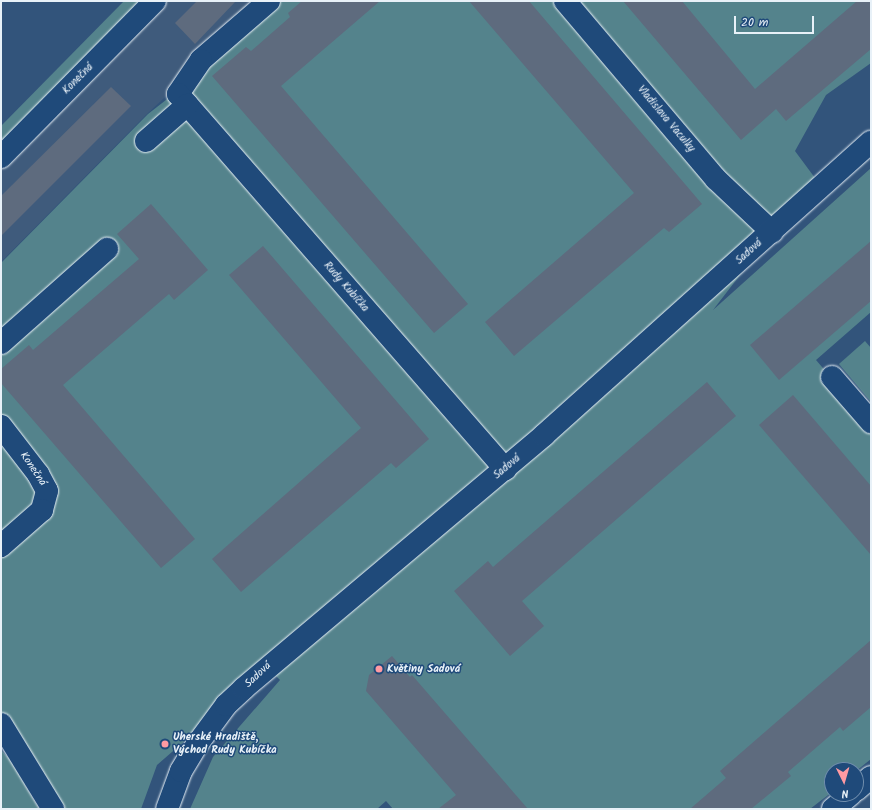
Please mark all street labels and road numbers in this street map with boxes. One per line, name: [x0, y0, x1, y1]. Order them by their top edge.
street label: Konečná: [60, 61, 96, 97]
street label: Vladislava Vaculky: [634, 83, 698, 155]
street label: Sadová: [733, 237, 765, 267]
street label: Rudy Kubíčka: [321, 259, 371, 315]
street label: Konečná: [17, 449, 49, 489]
street label: Sadová: [491, 452, 523, 482]
street label: Sadová: [242, 659, 274, 691]

